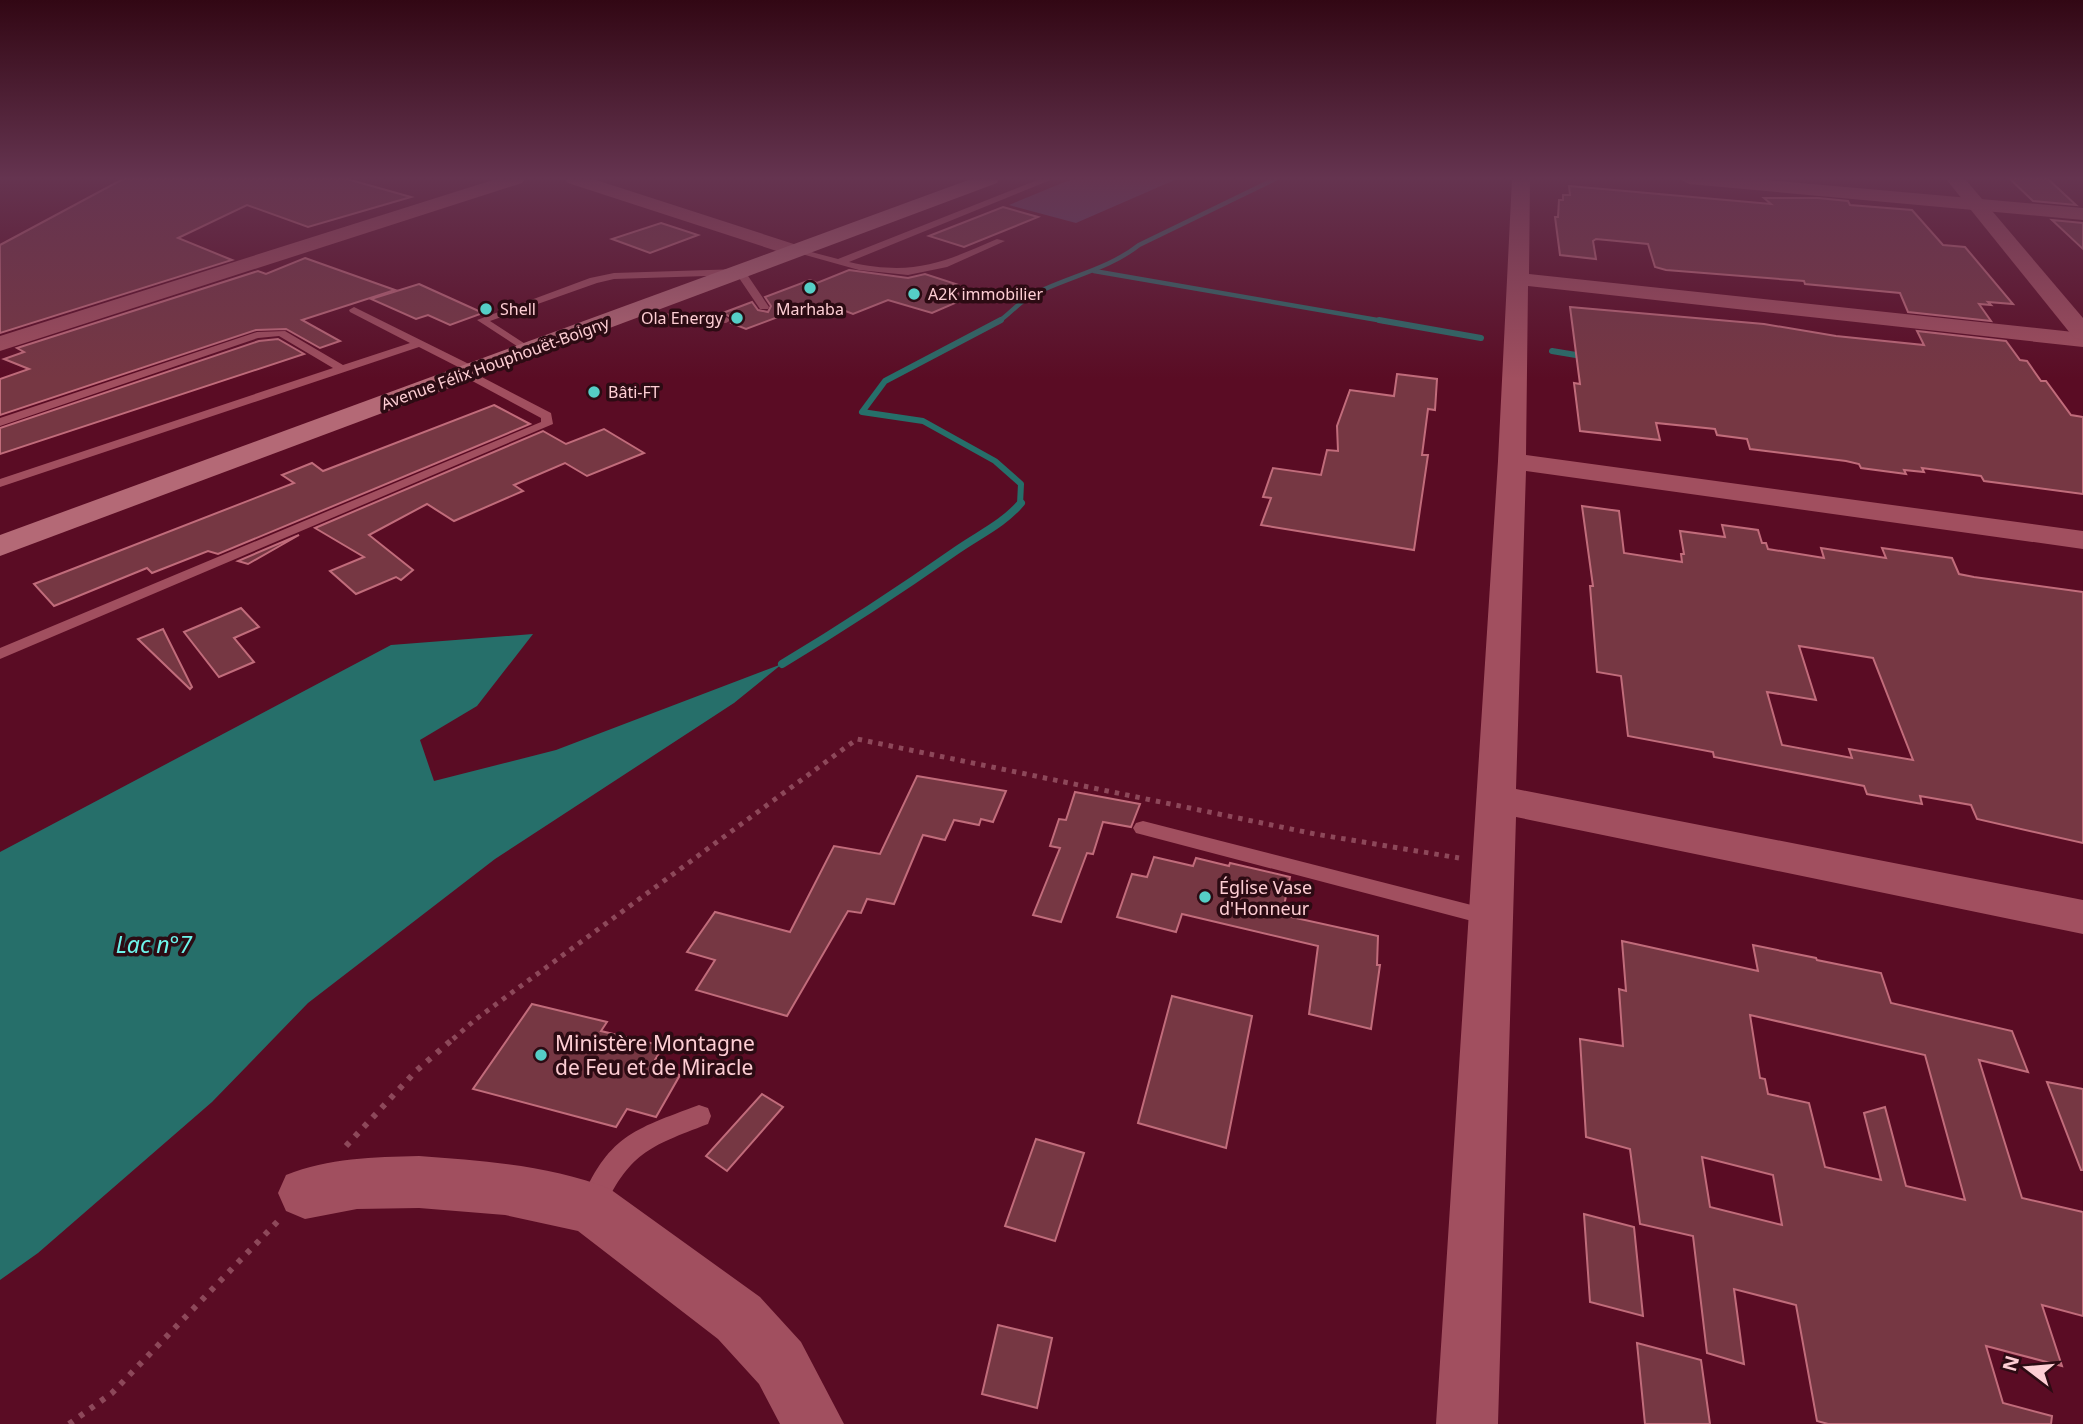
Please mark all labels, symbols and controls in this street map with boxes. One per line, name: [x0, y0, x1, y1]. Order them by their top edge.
marker: Marhaba: [802, 280, 818, 296]
place label: A2K immobilier: [928, 283, 1043, 305]
marker: A2K immobilier: [906, 286, 922, 302]
place label: Shell: [500, 298, 536, 320]
place label: Marhaba: [776, 298, 844, 320]
marker: Shell: [478, 301, 494, 317]
place label: Ola Energy: [641, 307, 724, 329]
marker: Ola Energy: [729, 310, 745, 326]
street label: Avenue Félix Houphouët-Boigny: [378, 311, 613, 415]
place label: Bâti-FT: [608, 381, 660, 403]
marker: Bâti-FT: [586, 384, 602, 400]
place label: Église Vase d'Honneur: [1219, 875, 1312, 920]
marker: Église Vase d'Honneur: [1197, 889, 1213, 905]
water label: Lac n°7: [116, 928, 192, 960]
place label: Ministère Montagne de Feu et de Miracle: [555, 1029, 755, 1081]
marker: Ministère Montagne de Feu et de Miracle: [533, 1047, 549, 1063]
north arrow: [1992, 1333, 2062, 1403]
text: N: [1996, 1352, 2025, 1374]

